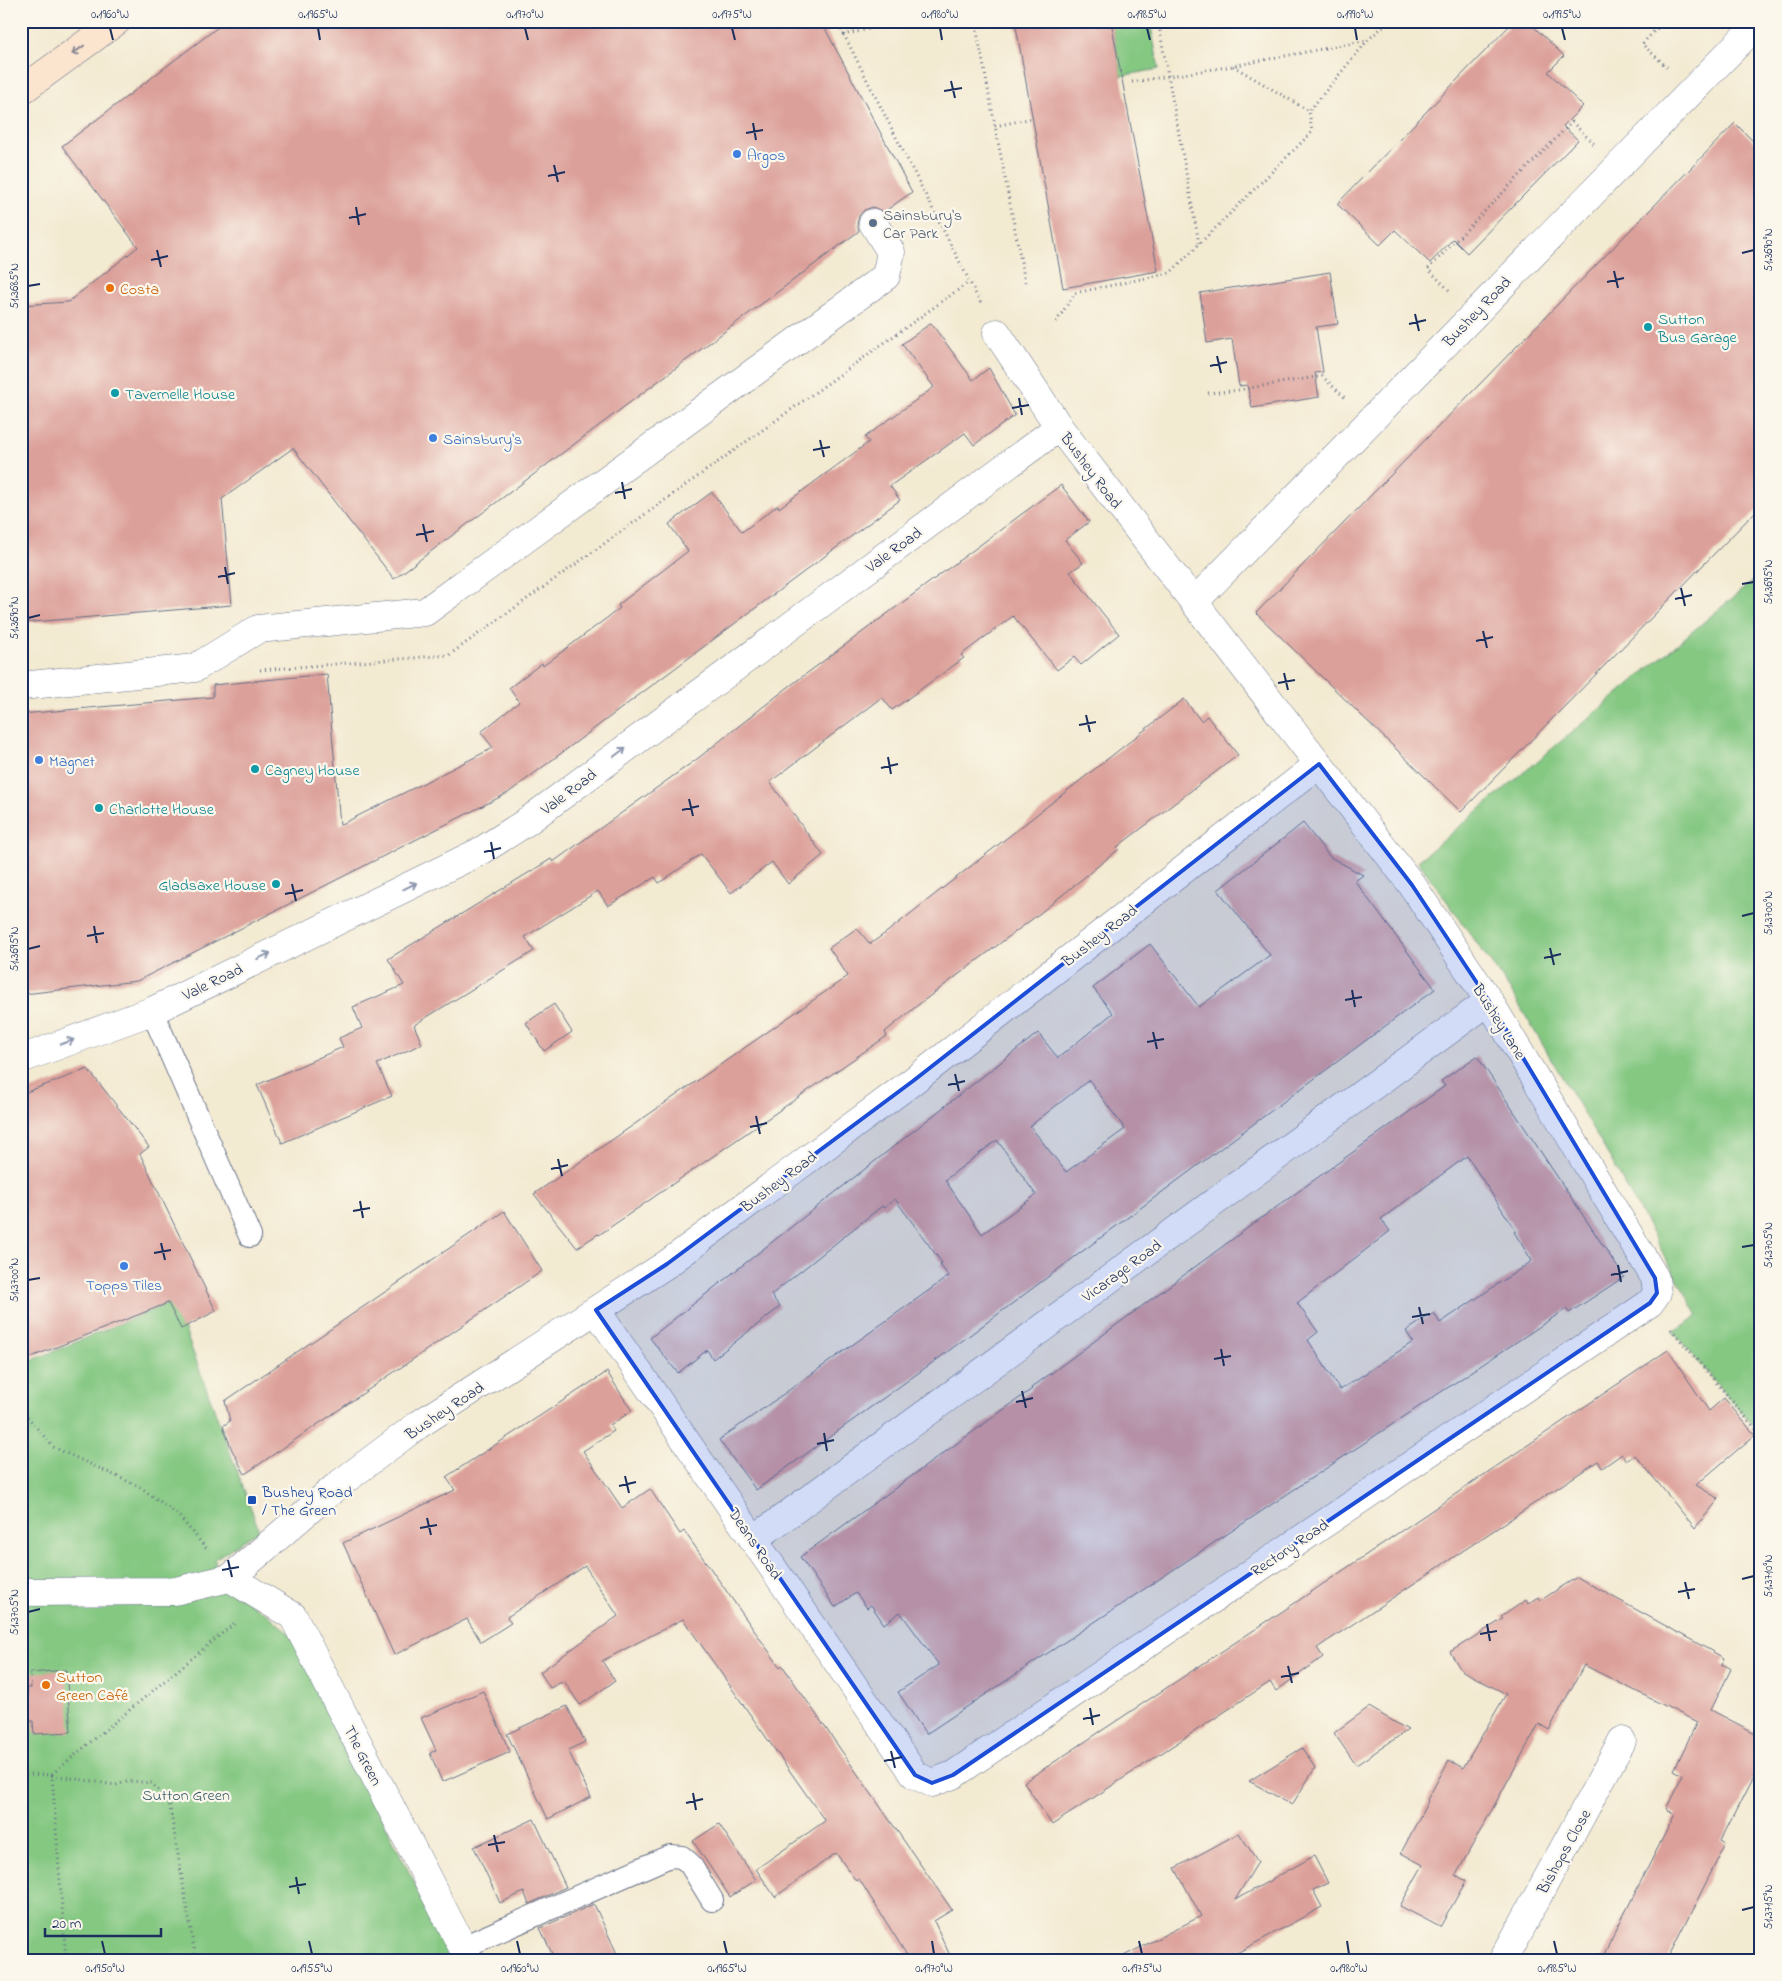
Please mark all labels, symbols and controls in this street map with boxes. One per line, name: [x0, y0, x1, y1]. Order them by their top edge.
text: 0.1960°W: [91, 6, 129, 24]
text: 0.1965°W: [298, 6, 338, 24]
text: 0.1970°W: [506, 6, 544, 24]
text: 0.1975°W: [712, 6, 752, 24]
text: 0.1980°W: [921, 6, 959, 24]
text: 0.1985°W: [1128, 6, 1166, 24]
text: 0.1990°W: [1337, 6, 1373, 24]
text: 0.1995°W: [1543, 6, 1581, 24]
one-way arrow: [71, 45, 85, 55]
place label: Argos: [747, 144, 785, 168]
marker: Argos: [731, 148, 743, 160]
place label: Sainsbury's Car Park: [883, 204, 962, 246]
marker: Sainsbury's Car Park: [867, 217, 879, 229]
text: 51.3690°N: [1760, 228, 1778, 272]
text: 51.3685°N: [6, 263, 24, 309]
street label: Bushey Road: [1437, 272, 1518, 354]
place label: Costa: [120, 278, 159, 302]
marker: Costa: [104, 282, 116, 294]
place label: Sutton Bus Garage: [1657, 308, 1737, 350]
marker: Sutton Bus Garage: [1642, 321, 1654, 333]
place label: Tavernelle House: [125, 383, 236, 407]
marker: Tavernelle House: [109, 387, 121, 399]
street label: Bushey Road: [1053, 427, 1127, 515]
place label: Sainsbury's: [443, 428, 522, 452]
marker: Sainsbury's: [427, 432, 439, 444]
street label: Vale Road: [860, 522, 927, 580]
text: 51.3695°N: [1760, 559, 1778, 605]
text: 51.3690°N: [6, 596, 24, 640]
one-way arrow: [613, 747, 627, 757]
place label: Magnet: [49, 750, 96, 774]
marker: Magnet: [33, 754, 45, 766]
place label: Cagney House: [265, 759, 360, 783]
marker: Cagney House: [249, 763, 261, 775]
street label: Vale Road: [535, 764, 602, 822]
place label: Charlotte House: [109, 798, 215, 822]
marker: Charlotte House: [93, 802, 105, 814]
place label: Gladsaxe House: [158, 874, 267, 898]
marker: Gladsaxe House: [270, 878, 282, 890]
one-way arrow: [402, 881, 417, 890]
text: 51.3700°N: [1760, 891, 1778, 935]
street label: Bushey Road: [1056, 899, 1143, 975]
text: 51.3695°N: [6, 926, 24, 972]
one-way arrow: [256, 951, 271, 961]
street label: Vale Road: [178, 958, 247, 1008]
street label: Bushey Lane: [1465, 979, 1532, 1065]
one-way arrow: [59, 1037, 74, 1047]
street label: Bushey Road: [735, 1146, 823, 1220]
text: 51.3705°N: [1760, 1222, 1778, 1268]
street label: Vicarage Road: [1076, 1234, 1167, 1309]
text: 51.3700°N: [6, 1258, 24, 1302]
marker: Topps Tiles: [118, 1260, 130, 1272]
place label: Topps Tiles: [86, 1274, 162, 1298]
street label: Bushey Road: [400, 1376, 489, 1447]
place label: Bushey Road / The Green: [261, 1481, 352, 1523]
marker: Bushey Road / The Green: [246, 1494, 258, 1506]
street label: Deans Road: [721, 1502, 787, 1585]
street label: Rectory Road: [1246, 1514, 1334, 1584]
text: 51.3710°N: [1760, 1554, 1778, 1598]
text: 51.3705°N: [6, 1589, 24, 1635]
place label: Sutton Green Café: [56, 1666, 129, 1708]
marker: Sutton Green Café: [40, 1679, 52, 1691]
street label: The Green: [337, 1721, 388, 1790]
park label: Sutton Green: [142, 1784, 230, 1808]
street label: Bishops Close: [1531, 1804, 1598, 1900]
text: 51.3715°N: [1760, 1884, 1778, 1930]
scale bar: [45, 1906, 161, 1938]
text: 20 m: [52, 1913, 82, 1935]
text: 0.1950°W: [85, 1960, 125, 1978]
text: 0.1955°W: [291, 1960, 333, 1978]
text: 0.1960°W: [501, 1960, 539, 1978]
text: 0.1965°W: [707, 1960, 747, 1978]
text: 0.1970°W: [915, 1960, 953, 1978]
text: 0.1975°W: [1122, 1960, 1162, 1978]
text: 0.1980°W: [1330, 1960, 1368, 1978]
text: 0.1985°W: [1538, 1960, 1576, 1978]

